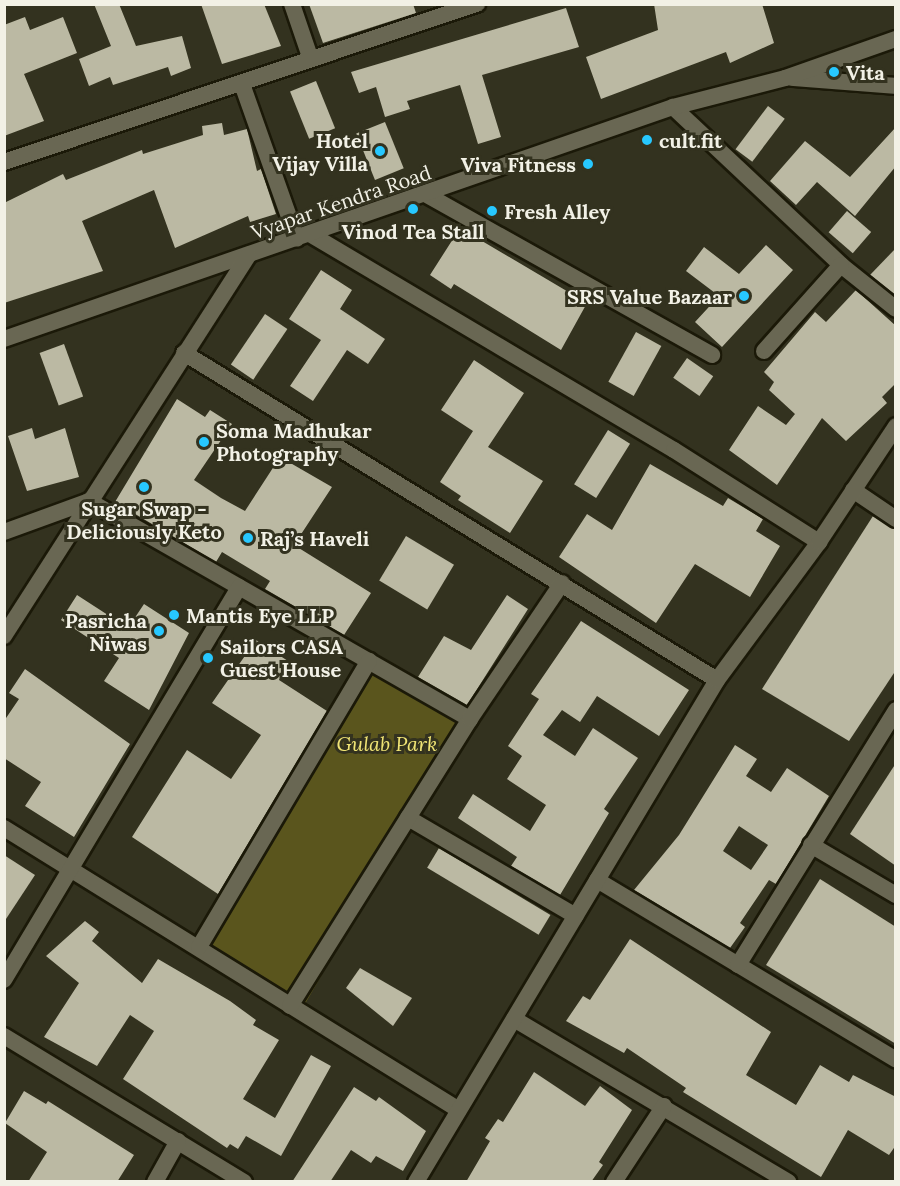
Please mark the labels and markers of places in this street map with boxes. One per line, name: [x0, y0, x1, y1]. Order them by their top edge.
place label: Vita: [846, 60, 885, 84]
marker: Vita: [827, 65, 841, 79]
place label: Hotel Vijay Villa: [272, 128, 368, 175]
place label: cult.fit: [659, 128, 722, 152]
marker: cult.fit: [640, 133, 654, 147]
marker: Hotel Vijay Villa: [373, 144, 387, 158]
place label: Viva Fitness: [461, 152, 576, 176]
marker: Viva Fitness: [581, 157, 595, 171]
place label: Fresh Alley: [504, 199, 610, 223]
marker: Vinod Tea Stall: [406, 202, 420, 216]
marker: Fresh Alley: [485, 204, 499, 218]
place label: Vinod Tea Stall: [342, 219, 484, 243]
place label: SRS Value Bazaar: [567, 284, 732, 308]
marker: SRS Value Bazaar: [737, 289, 751, 303]
place label: Soma Madhukar Photography: [216, 418, 372, 465]
marker: Soma Madhukar Photography: [197, 435, 211, 449]
marker: Sugar Swap - Deliciously Keto: [137, 480, 151, 494]
place label: Sugar Swap - Deliciously Keto: [66, 496, 222, 543]
place label: Raj’s Haveli: [260, 526, 369, 550]
marker: Raj’s Haveli: [241, 531, 255, 545]
place label: Mantis Eye LLP: [186, 603, 334, 627]
place label: Pasricha Niwas: [65, 608, 147, 655]
marker: Mantis Eye LLP: [167, 608, 181, 622]
marker: Pasricha Niwas: [152, 624, 166, 638]
place label: Sailors CASA Guest House: [220, 634, 343, 681]
marker: Sailors CASA Guest House: [201, 651, 215, 665]

